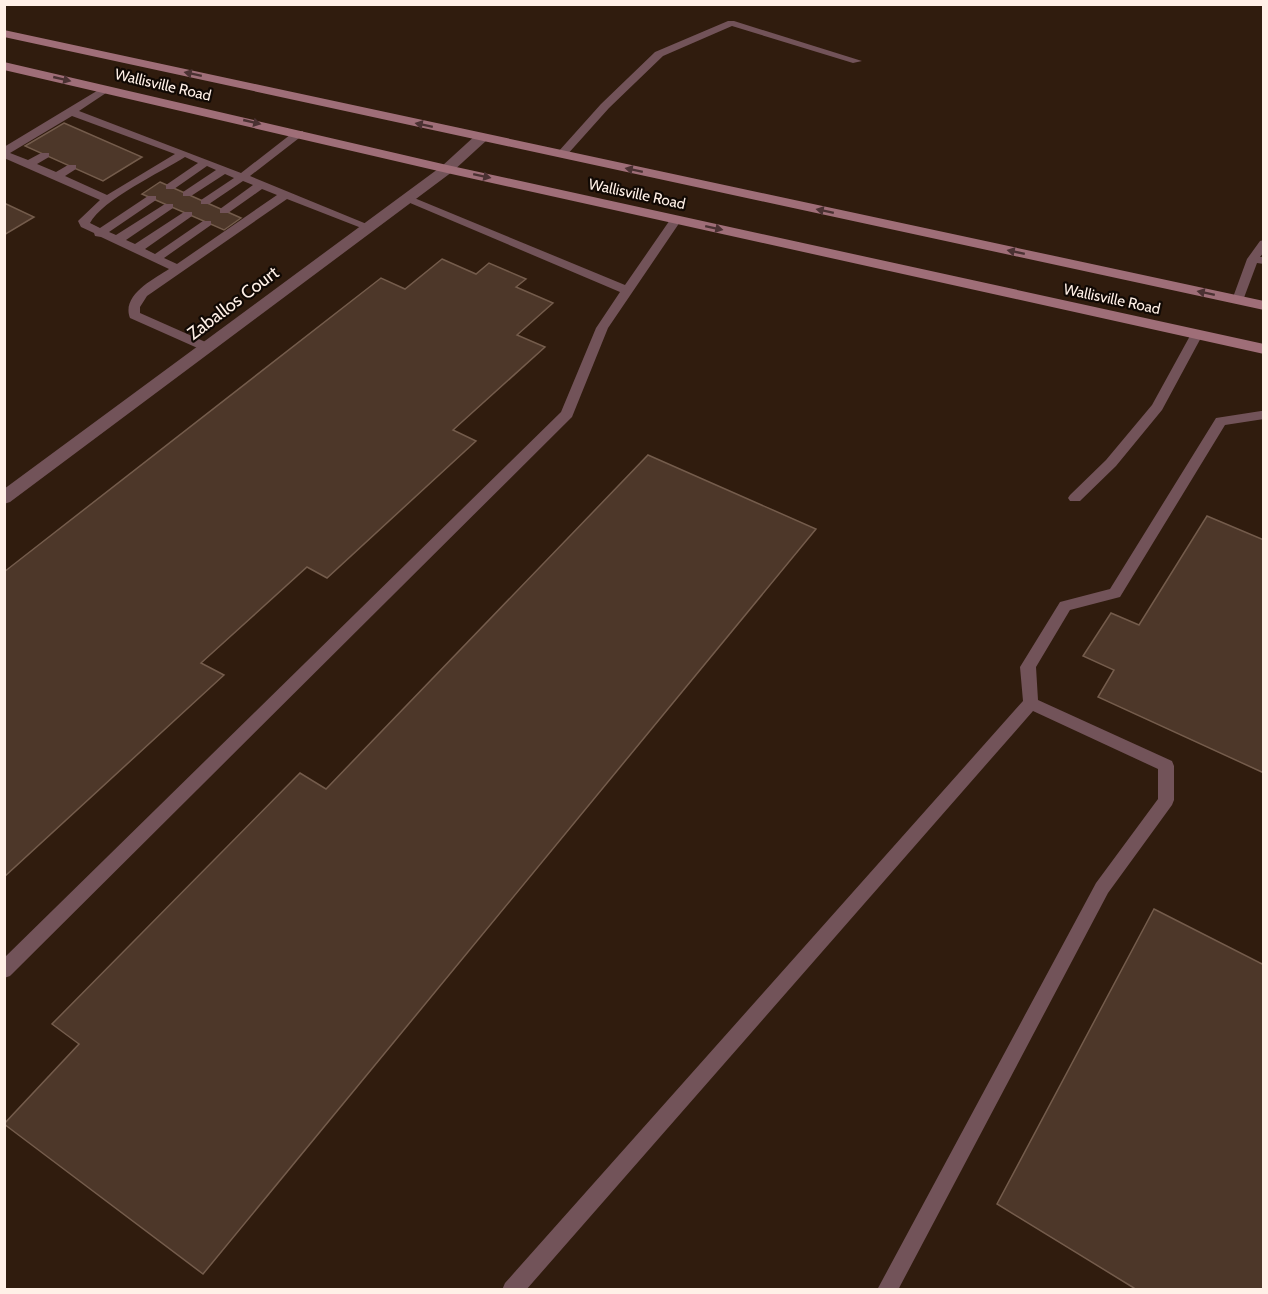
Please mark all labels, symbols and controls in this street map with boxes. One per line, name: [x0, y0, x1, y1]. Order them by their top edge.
street label: Wallisville Road: [113, 65, 213, 105]
one-way arrow: [184, 69, 202, 79]
one-way arrow: [52, 74, 71, 84]
one-way arrow: [242, 118, 261, 128]
one-way arrow: [415, 119, 434, 129]
one-way arrow: [625, 165, 644, 174]
one-way arrow: [473, 172, 492, 182]
street label: Wallisville Road: [587, 175, 687, 213]
one-way arrow: [815, 206, 834, 215]
one-way arrow: [704, 223, 723, 233]
one-way arrow: [1006, 247, 1025, 256]
street label: Zaballos Court: [183, 262, 283, 344]
street label: Wallisville Road: [1062, 280, 1162, 318]
one-way arrow: [1197, 288, 1216, 297]

